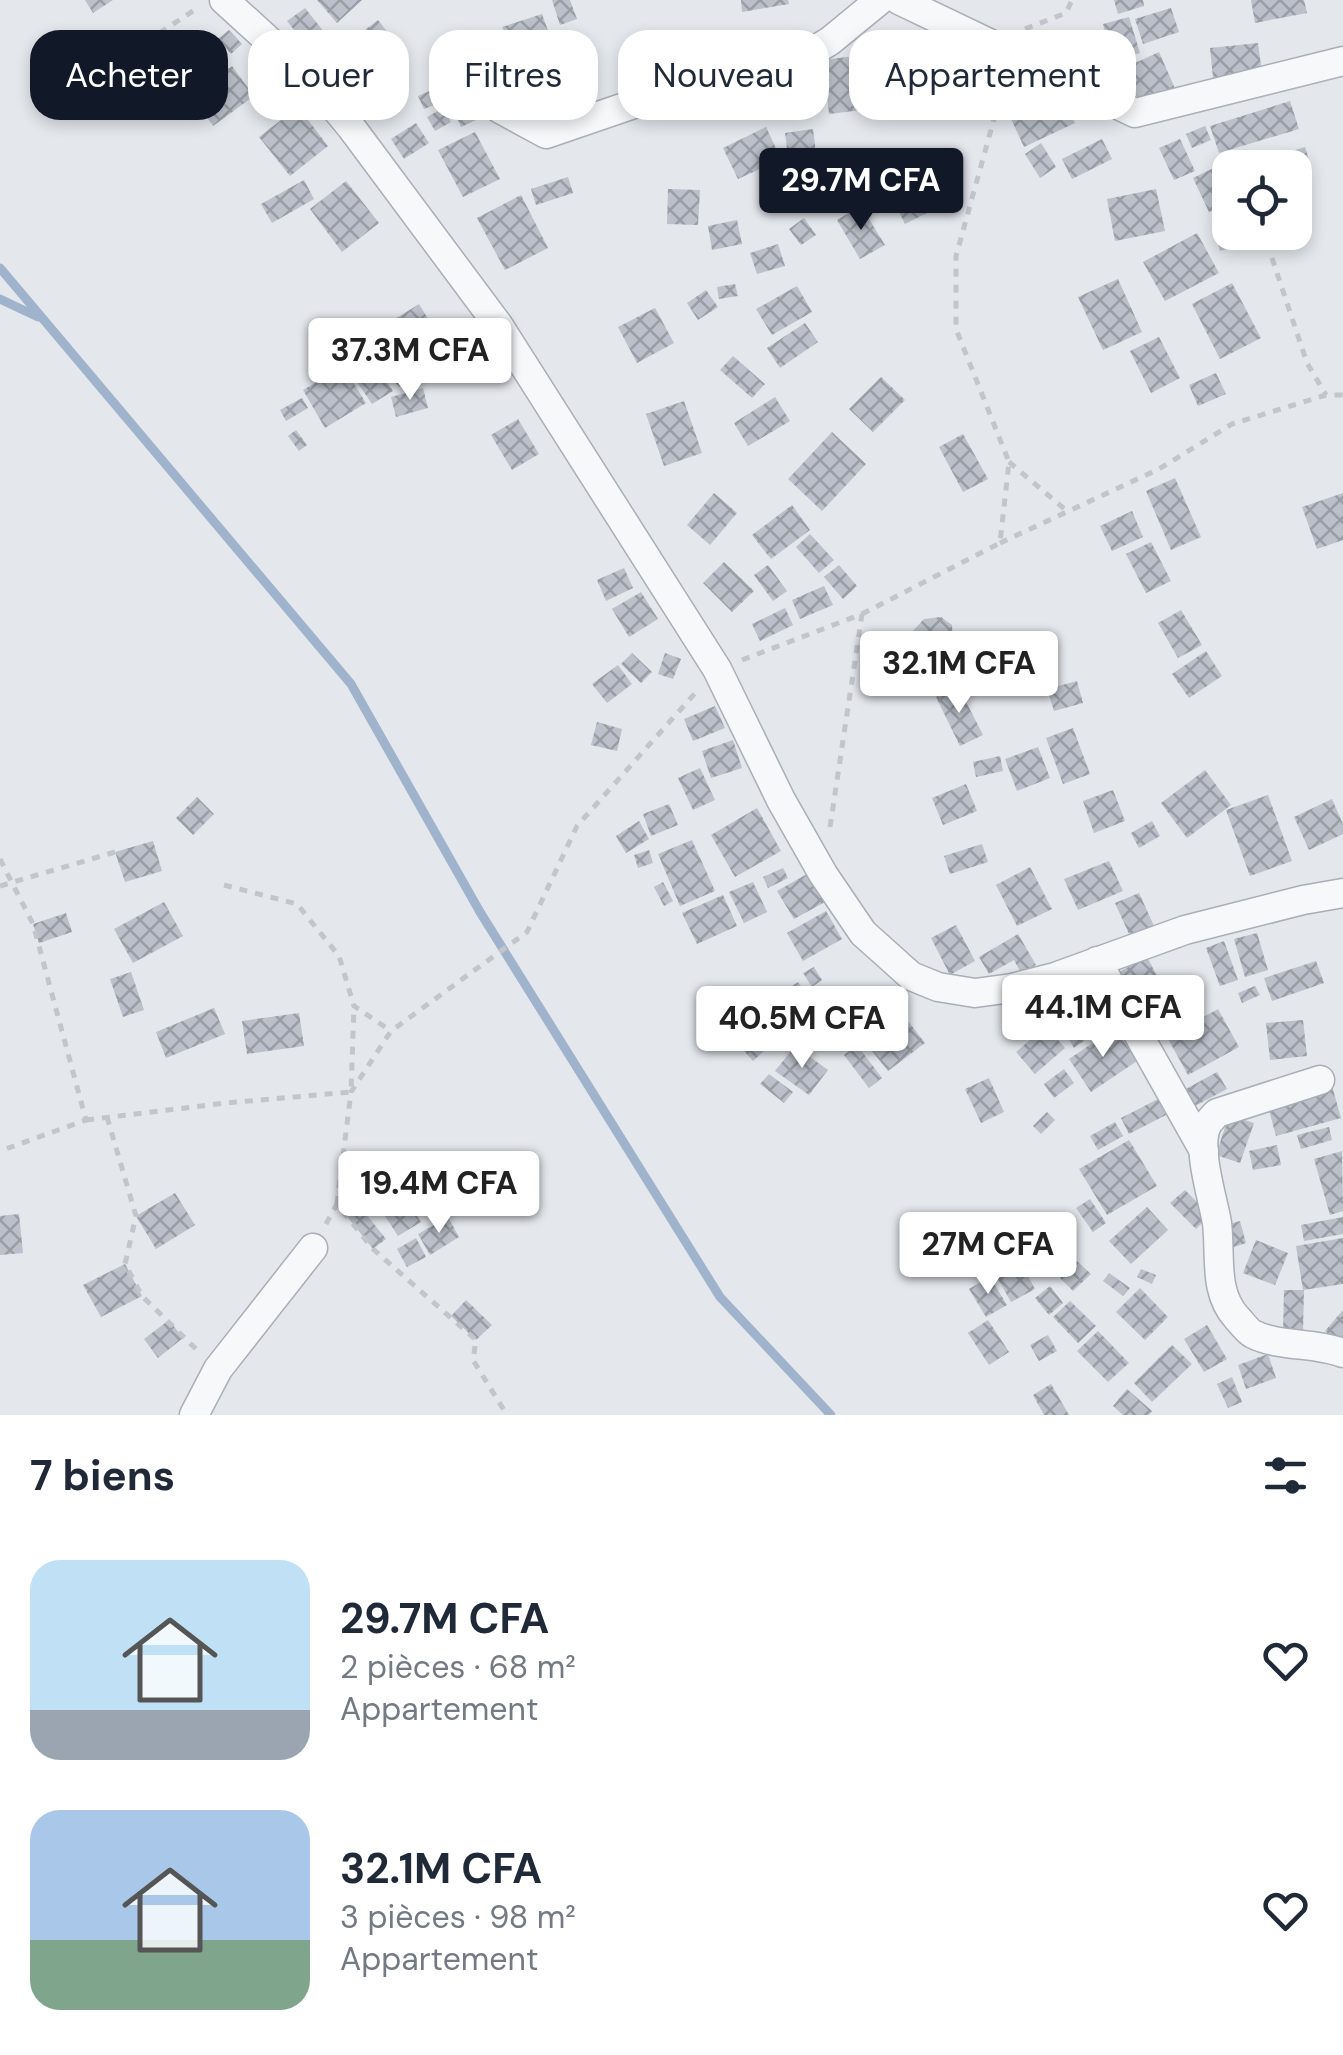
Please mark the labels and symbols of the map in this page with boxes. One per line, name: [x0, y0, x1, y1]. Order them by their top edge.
pin: 29.7M CFA: [747, 148, 975, 233]
pin: 37.3M CFA: [296, 318, 524, 403]
pin: 32.1M CFA: [845, 631, 1073, 716]
pin: 44.1M CFA: [989, 975, 1217, 1060]
pin: 40.5M CFA: [688, 986, 916, 1071]
pin: 19.4M CFA: [325, 1151, 553, 1236]
pin: 27M CFA: [896, 1212, 1080, 1297]

